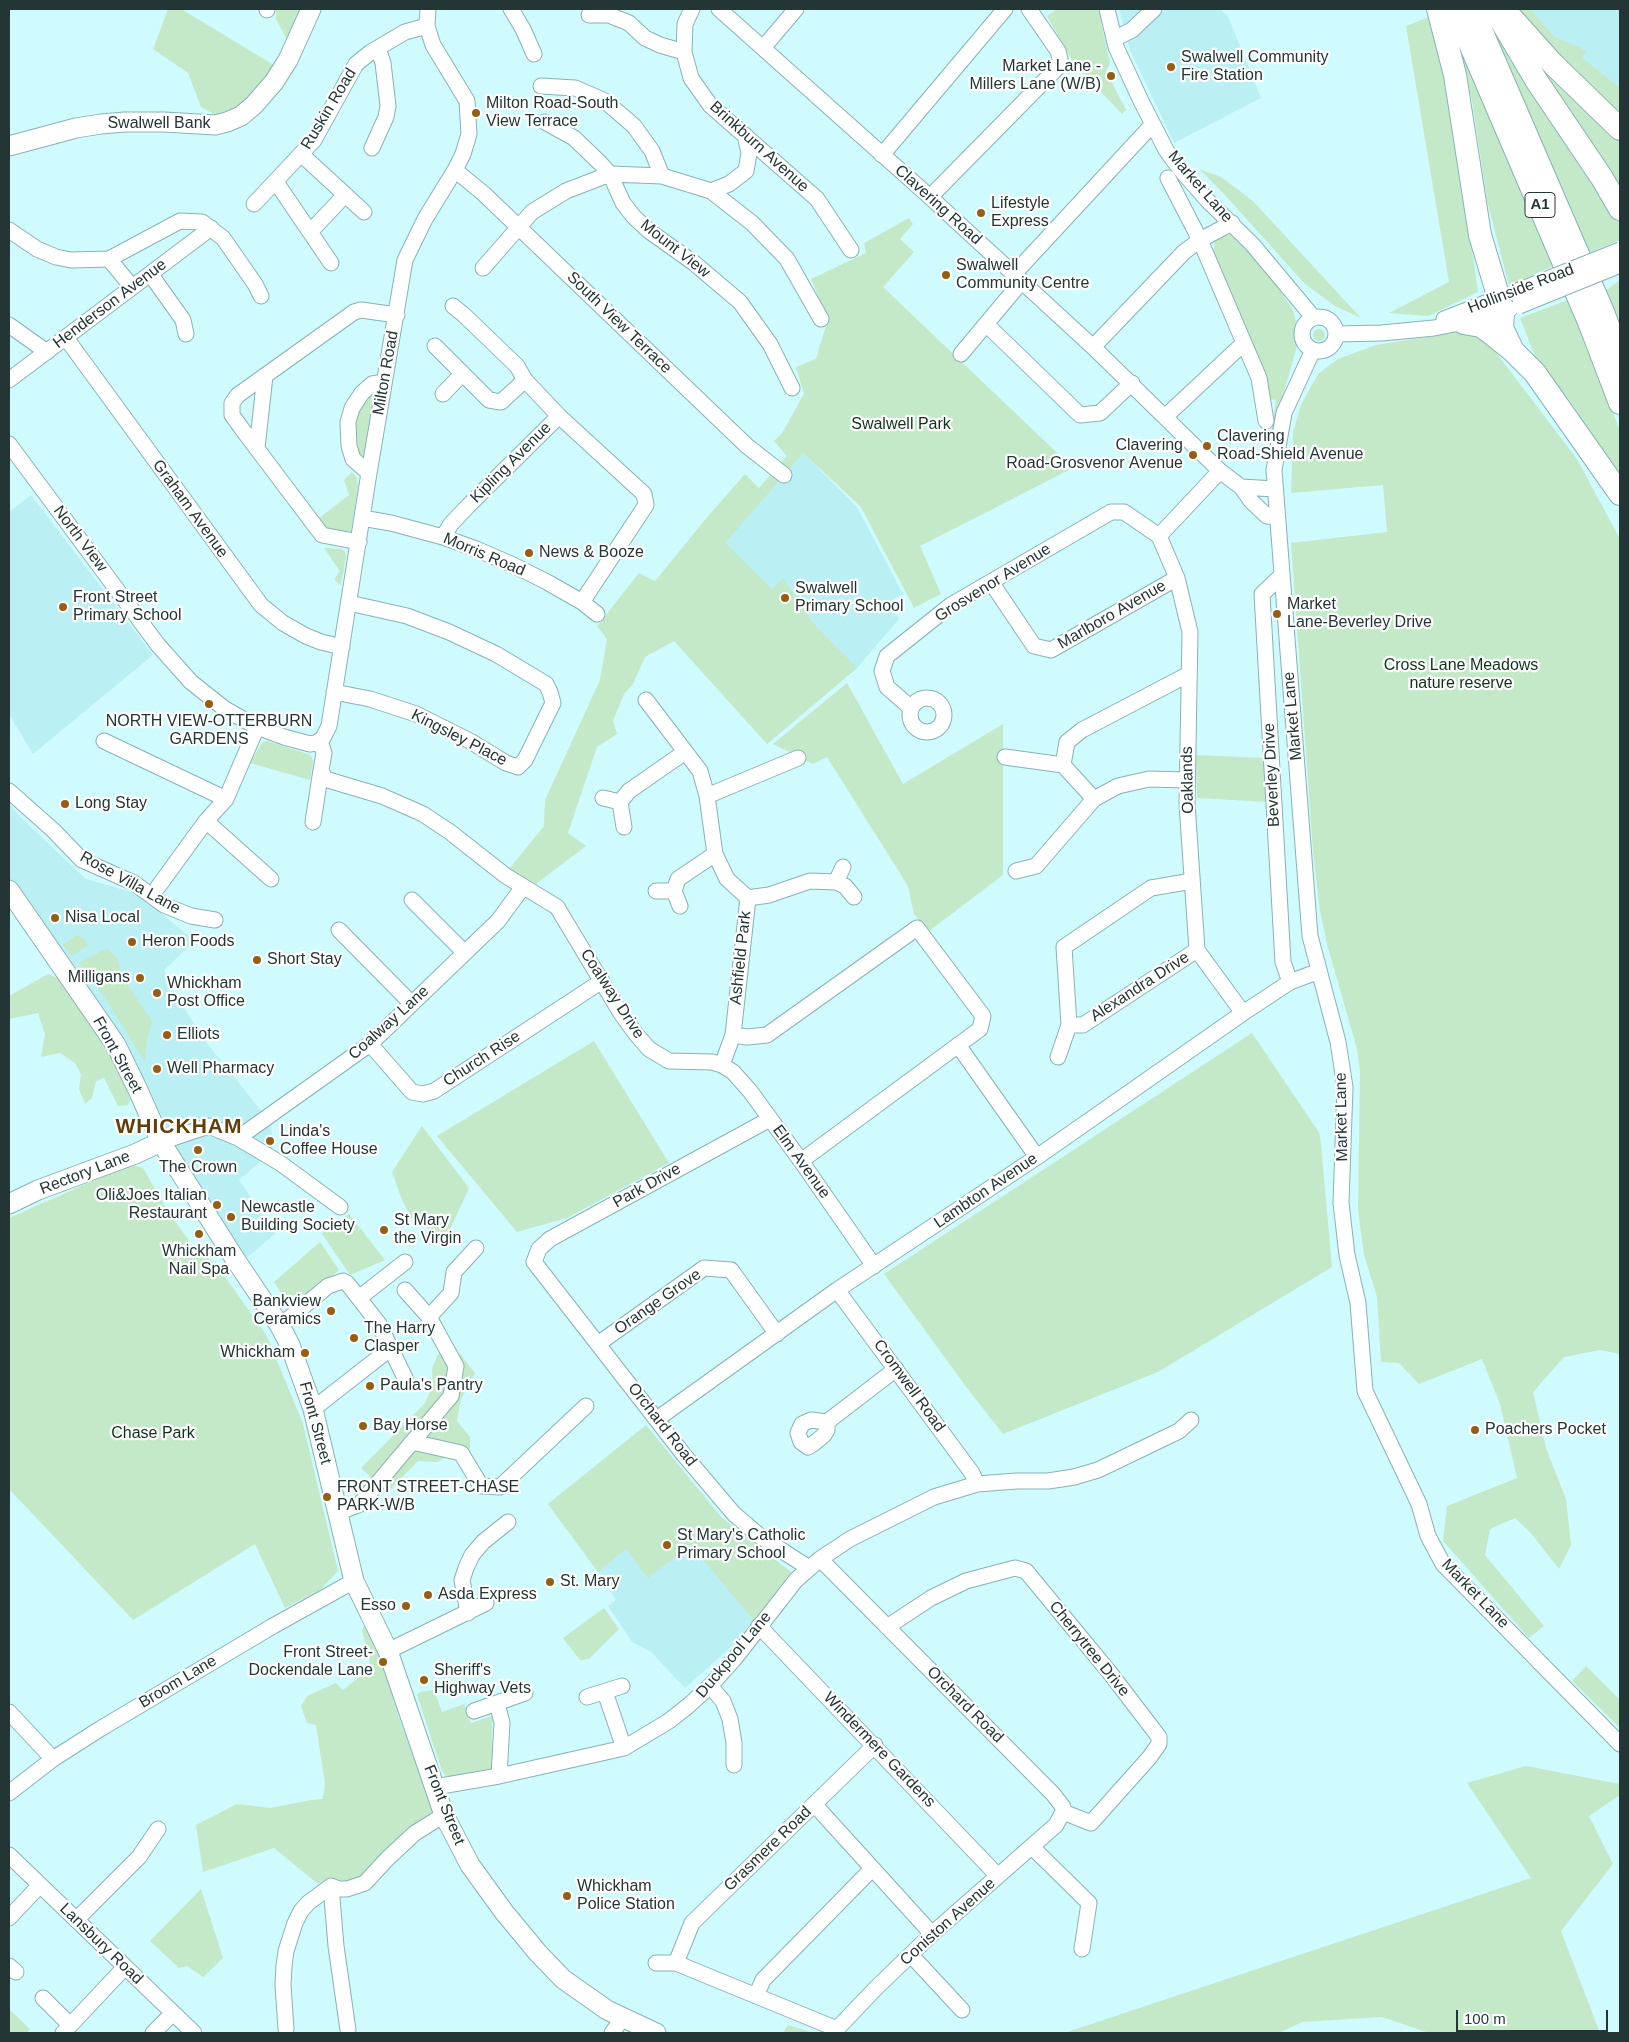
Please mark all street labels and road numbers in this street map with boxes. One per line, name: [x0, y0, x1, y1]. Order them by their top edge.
street label: Ruskin Road: [297, 65, 361, 153]
street label: Brinkburn Avenue: [705, 97, 813, 197]
street label: Swalwell Bank: [107, 114, 211, 134]
street label: Market Lane: [1164, 147, 1236, 227]
street label: Clavering Road: [891, 161, 985, 249]
road number: A1: [1525, 192, 1555, 218]
street label: Mount View: [636, 216, 714, 282]
street label: Henderson Avenue: [50, 255, 170, 353]
street label: Hollinside Road: [1465, 260, 1577, 318]
street label: South View Terrace: [563, 268, 675, 378]
street label: Milton Road: [369, 329, 403, 417]
street label: Kipling Avenue: [467, 419, 555, 507]
street label: Graham Avenue: [148, 456, 232, 562]
street label: North View: [49, 502, 111, 576]
street label: Morris Road: [440, 529, 528, 581]
street label: Grosvenor Avenue: [931, 540, 1055, 626]
street label: Marlboro Avenue: [1055, 576, 1169, 654]
street label: Market Lane: [1280, 671, 1306, 761]
street label: Kingsley Place: [408, 706, 510, 770]
street label: Beverley Drive: [1260, 723, 1284, 827]
street label: Oaklands: [1178, 746, 1198, 814]
street label: Rose Villa Lane: [76, 848, 184, 918]
street label: Ashfield Park: [727, 910, 755, 1006]
street label: Coalway Drive: [576, 946, 648, 1042]
street label: Alexandra Drive: [1087, 948, 1193, 1026]
street label: Coalway Lane: [345, 982, 433, 1064]
street label: Front Street: [88, 1013, 146, 1097]
street label: Church Rise: [440, 1027, 524, 1091]
street label: Market Lane: [1332, 1072, 1352, 1162]
street label: Elm Avenue: [768, 1122, 834, 1202]
street label: Rectory Lane: [37, 1147, 133, 1199]
street label: Lambton Avenue: [931, 1149, 1041, 1233]
street label: Park Drive: [610, 1160, 684, 1212]
street label: Orange Grove: [611, 1265, 705, 1339]
street label: Cromwell Road: [869, 1336, 949, 1436]
street label: Orchard Road: [624, 1379, 700, 1471]
street label: Front Street: [295, 1380, 335, 1466]
street label: Market Lane: [1437, 1555, 1513, 1633]
street label: Cherrytree Drive: [1045, 1597, 1133, 1701]
street label: Duckpool Lane: [692, 1608, 776, 1702]
street label: Broom Lane: [136, 1651, 220, 1713]
street label: Orchard Road: [923, 1663, 1007, 1747]
street label: Windermere Gardens: [819, 1688, 939, 1812]
street label: Front Street: [419, 1762, 469, 1848]
street label: Grasmere Road: [720, 1803, 816, 1895]
street label: Coniston Avenue: [896, 1874, 1000, 1970]
street label: Lansbury Road: [55, 1899, 147, 1989]

